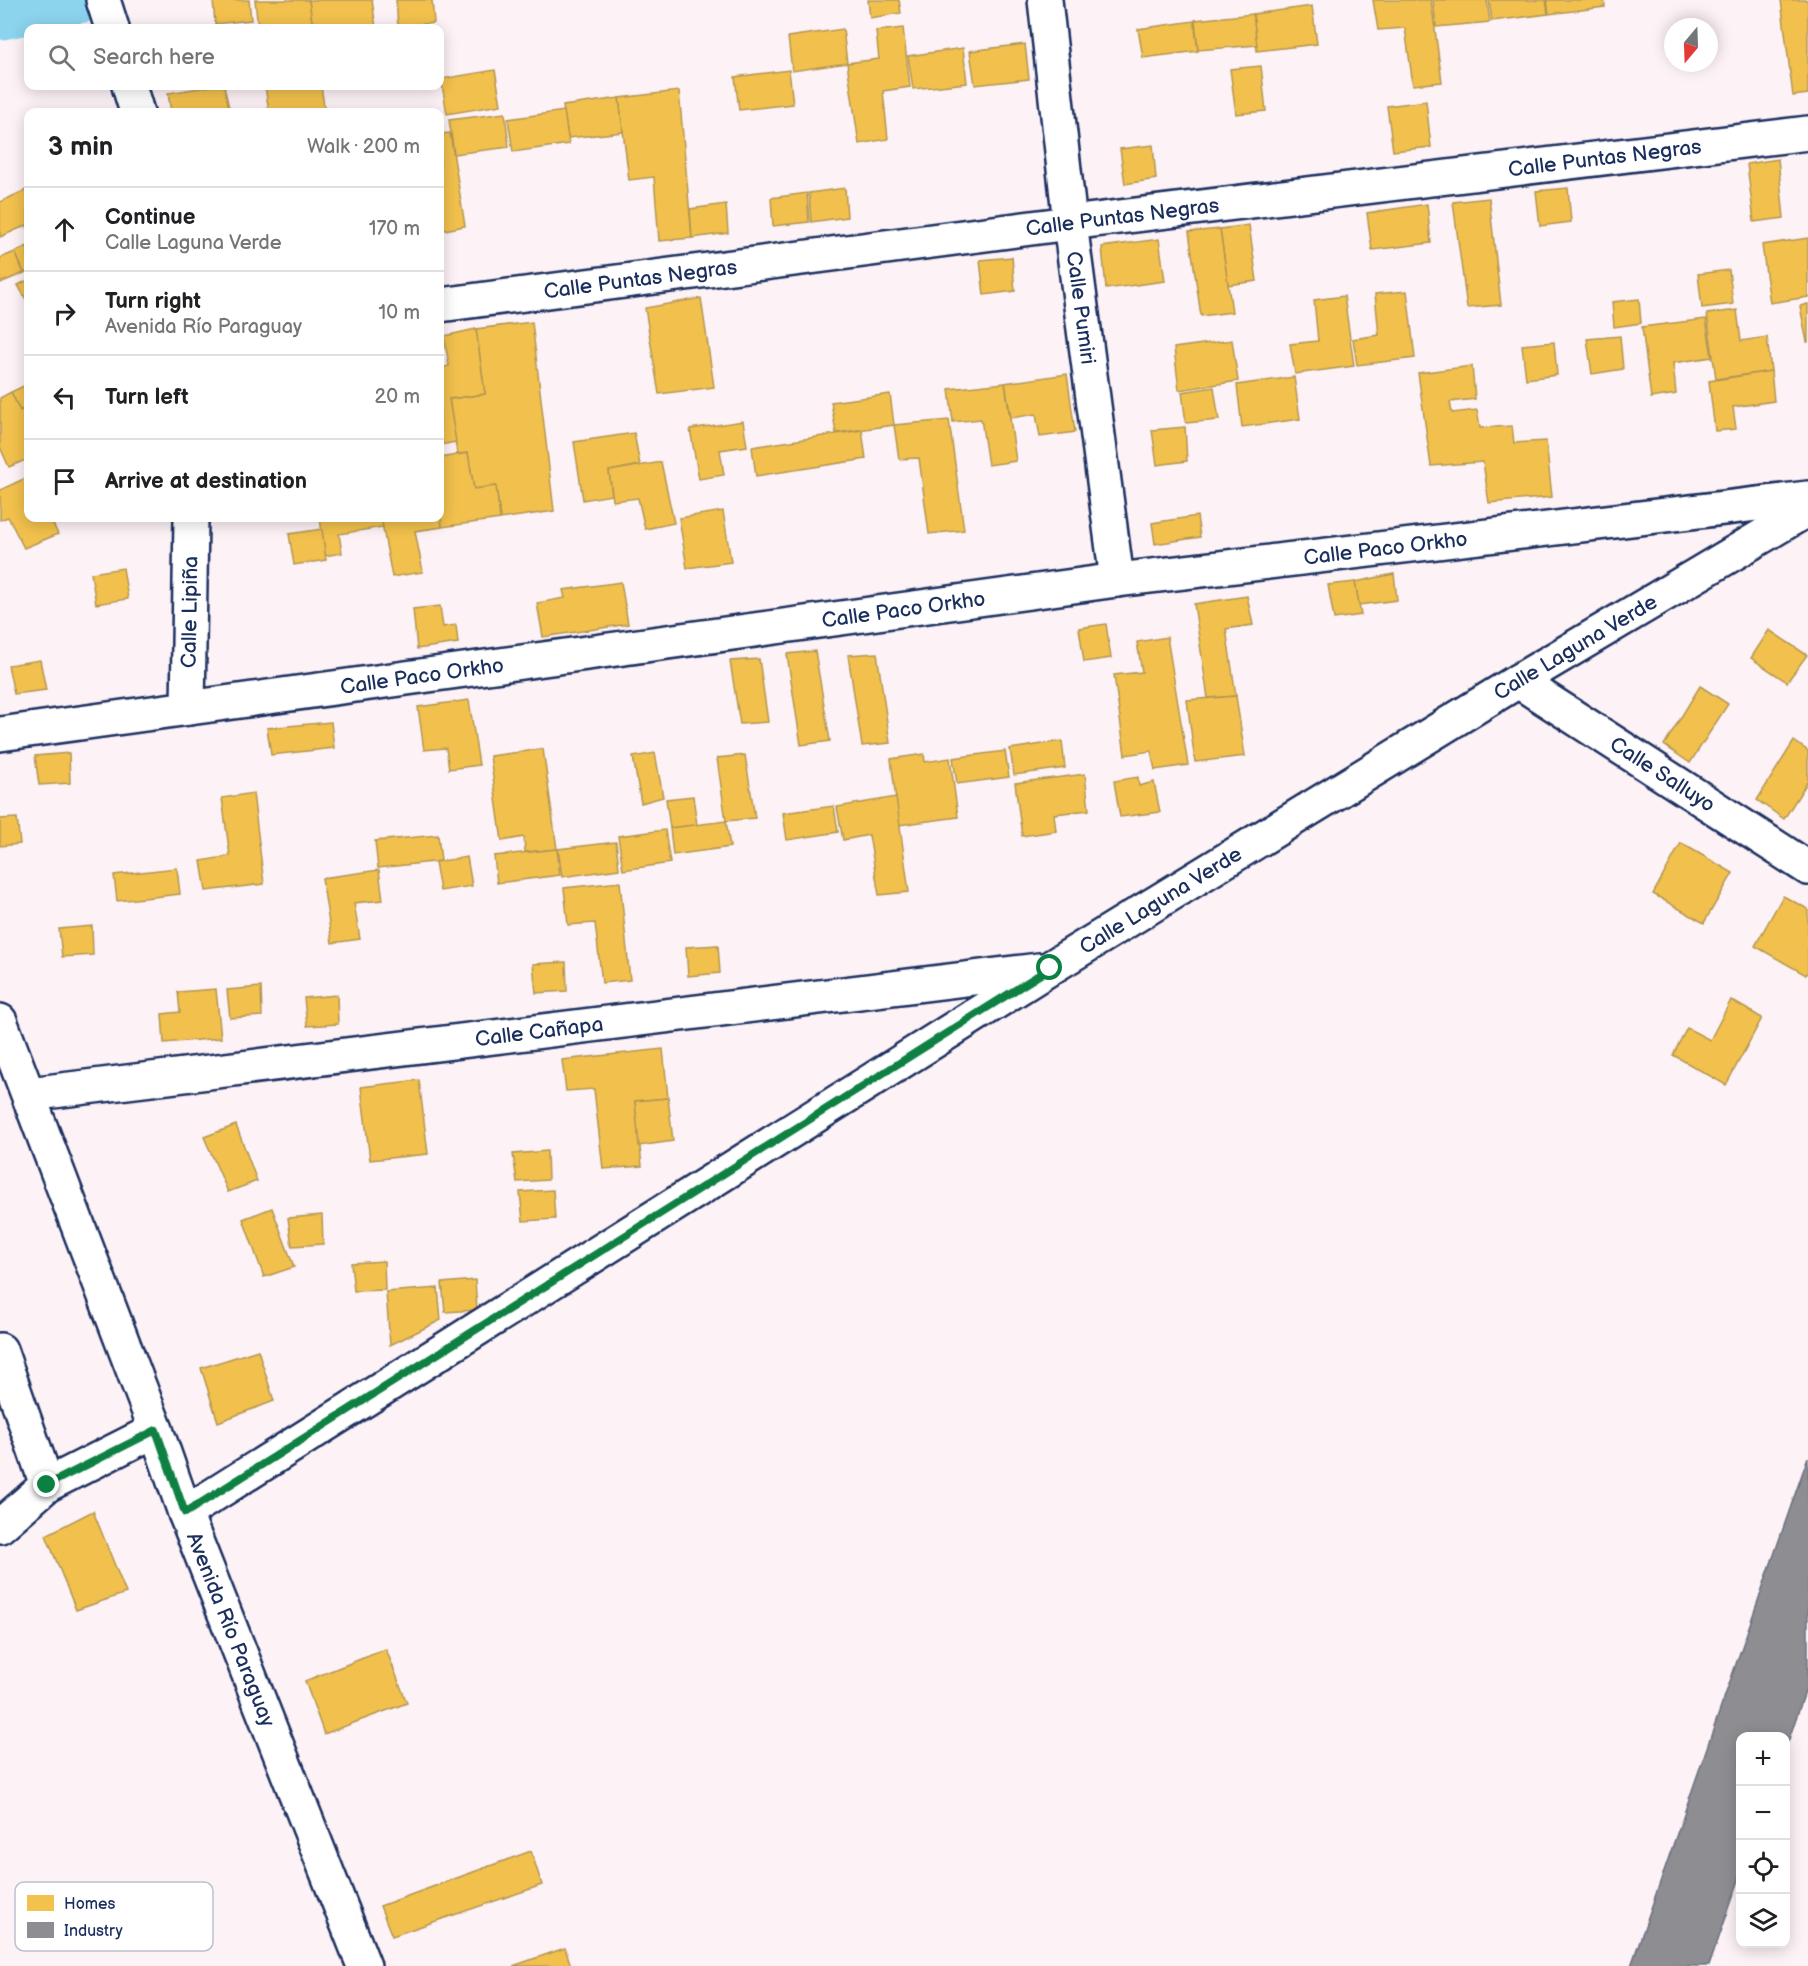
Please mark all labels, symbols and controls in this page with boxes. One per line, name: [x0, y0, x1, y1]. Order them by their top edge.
north arrow: [1664, 18, 1718, 72]
search box: [24, 24, 444, 90]
icon: search: [45, 41, 78, 74]
text: Search here: [93, 44, 215, 71]
text: 3 min: [48, 132, 113, 163]
street label: Calle Puntas Negras: [1507, 134, 1703, 182]
text: Walk · 200 m: [307, 135, 420, 159]
street label: Calle Puntas Negras: [1024, 193, 1220, 242]
text: Continue: [105, 204, 195, 231]
icon: ahead: [48, 213, 81, 246]
text: 170 m: [369, 217, 420, 241]
text: Calle Laguna Verde: [105, 231, 282, 255]
street label: Calle Pumiri: [1061, 250, 1101, 366]
street label: Calle Puntas Negras: [542, 254, 738, 304]
text: Turn right: [105, 288, 201, 315]
icon: right: [48, 297, 81, 330]
text: 10 m: [379, 301, 420, 325]
text: Avenida Río Paraguay: [105, 315, 302, 339]
icon: left: [48, 381, 81, 414]
text: Turn left: [105, 384, 189, 411]
text: 20 m: [375, 385, 420, 409]
icon: arrive: [48, 465, 81, 498]
text: Arrive at destination: [105, 468, 307, 495]
street label: Calle Paco Orkho: [1302, 527, 1469, 571]
street label: Calle Lipiña: [177, 556, 203, 668]
street label: Calle Paco Orkho: [820, 586, 987, 634]
street label: Calle Laguna Verde: [1489, 589, 1662, 706]
street label: Calle Paco Orkho: [339, 653, 505, 700]
street label: Calle Salluyo: [1605, 732, 1720, 818]
street label: Calle Laguna Verde: [1075, 841, 1246, 960]
route start: [1036, 954, 1062, 980]
street label: Calle Cañapa: [474, 1012, 605, 1052]
route end: [33, 1471, 59, 1497]
street label: Avenida Río Paraguay: [181, 1529, 280, 1731]
map controls: [1736, 1732, 1790, 1948]
button: +: [1736, 1732, 1790, 1786]
button: −: [1736, 1786, 1790, 1840]
button: locate: [1736, 1840, 1790, 1894]
legend: [15, 1882, 213, 1951]
button: layers: [1736, 1894, 1790, 1948]
text: Homes: [64, 1895, 116, 1914]
text: Industry: [64, 1922, 123, 1941]

